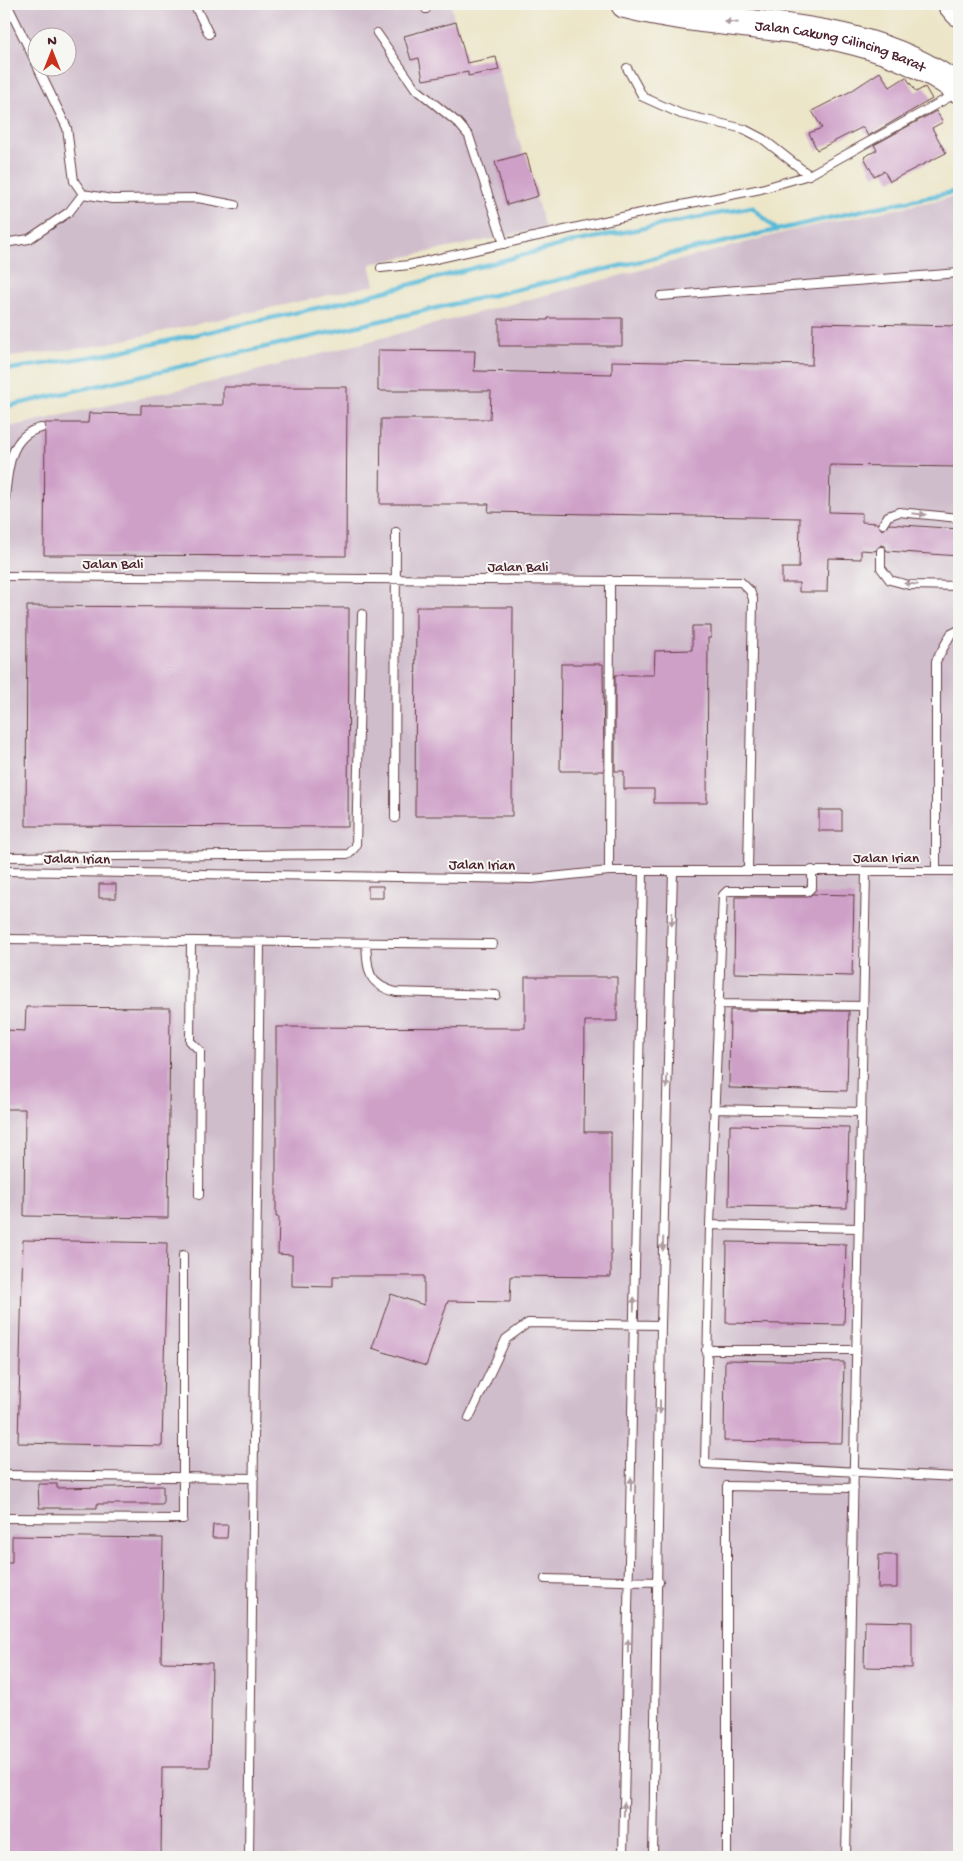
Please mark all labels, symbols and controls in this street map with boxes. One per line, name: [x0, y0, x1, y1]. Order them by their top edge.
street label: Jalan Cakung Cilincing Barat: [754, 17, 930, 78]
one-way arrow: [723, 18, 739, 26]
north arrow: [28, 28, 78, 78]
text: N: [47, 33, 57, 50]
one-way arrow: [911, 511, 927, 519]
street label: Jalan Bali: [82, 556, 144, 574]
street label: Jalan Bali: [487, 559, 549, 577]
one-way arrow: [902, 580, 918, 588]
street label: Jalan Irian: [44, 850, 110, 870]
street label: Jalan Irian: [853, 850, 919, 868]
street label: Jalan Irian: [449, 856, 515, 876]
one-way arrow: [668, 912, 676, 928]
one-way arrow: [663, 1074, 671, 1090]
one-way arrow: [659, 1237, 667, 1253]
one-way arrow: [630, 1295, 638, 1311]
one-way arrow: [656, 1399, 664, 1415]
one-way arrow: [627, 1475, 635, 1491]
one-way arrow: [624, 1638, 632, 1654]
one-way arrow: [621, 1800, 629, 1816]

